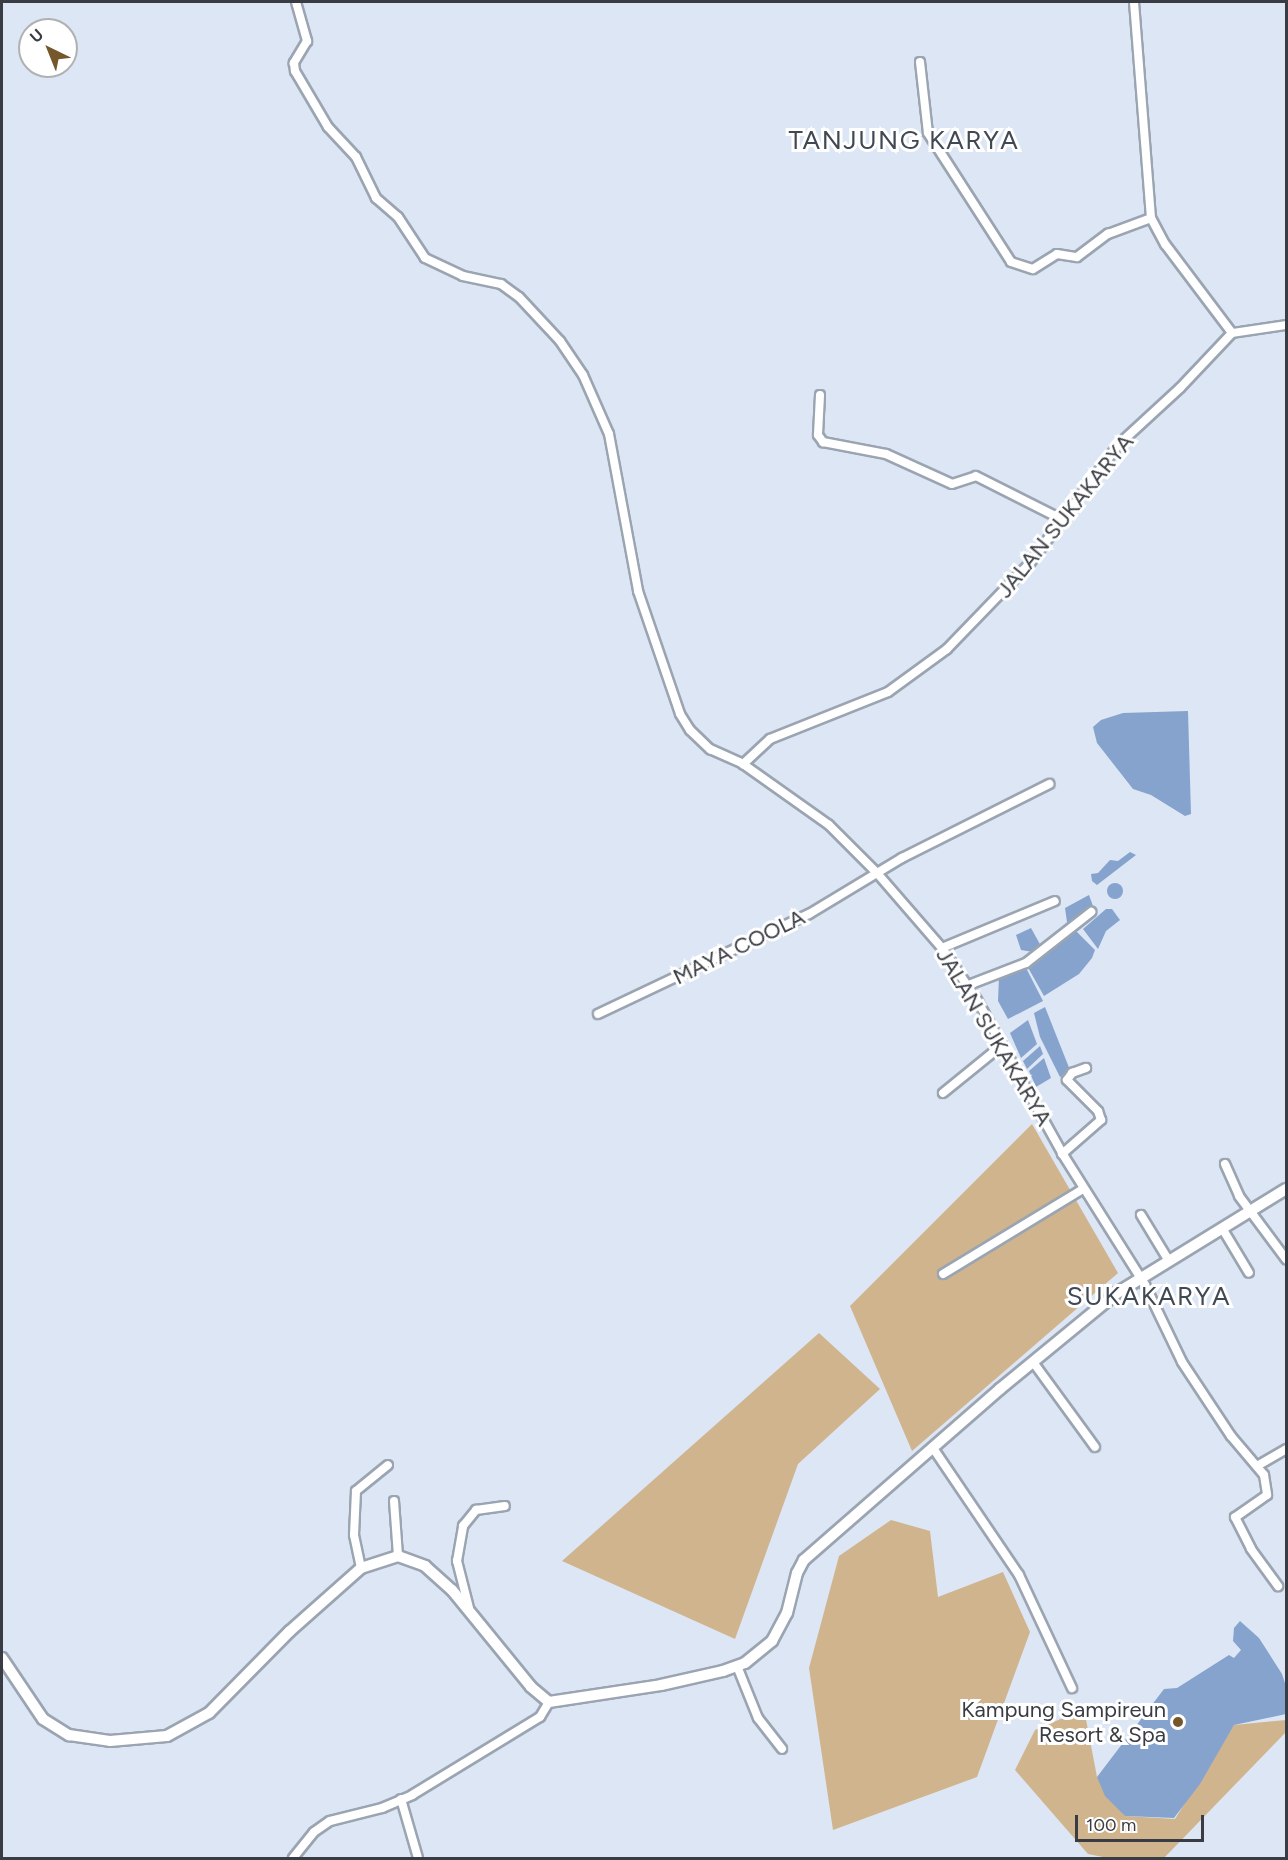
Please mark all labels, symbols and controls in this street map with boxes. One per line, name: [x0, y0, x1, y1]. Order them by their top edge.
north arrow: [18, 18, 78, 78]
text: U: [26, 25, 47, 47]
district label: TANJUNG KARYA: [789, 125, 1019, 157]
street label: JALAN SUKAKARYA: [991, 429, 1139, 603]
street label: MAYA COOLA: [669, 904, 809, 990]
street label: JALAN SUKAKARYA: [930, 943, 1058, 1131]
district label: SUKAKARYA: [1067, 1281, 1231, 1313]
place label: Kampung Sampireun Resort & Spa: [961, 1696, 1166, 1748]
marker: Kampung Sampireun Resort & Spa: [1171, 1715, 1185, 1729]
scale bar: [1078, 1803, 1207, 1841]
text: 100 m: [1086, 1814, 1136, 1836]

